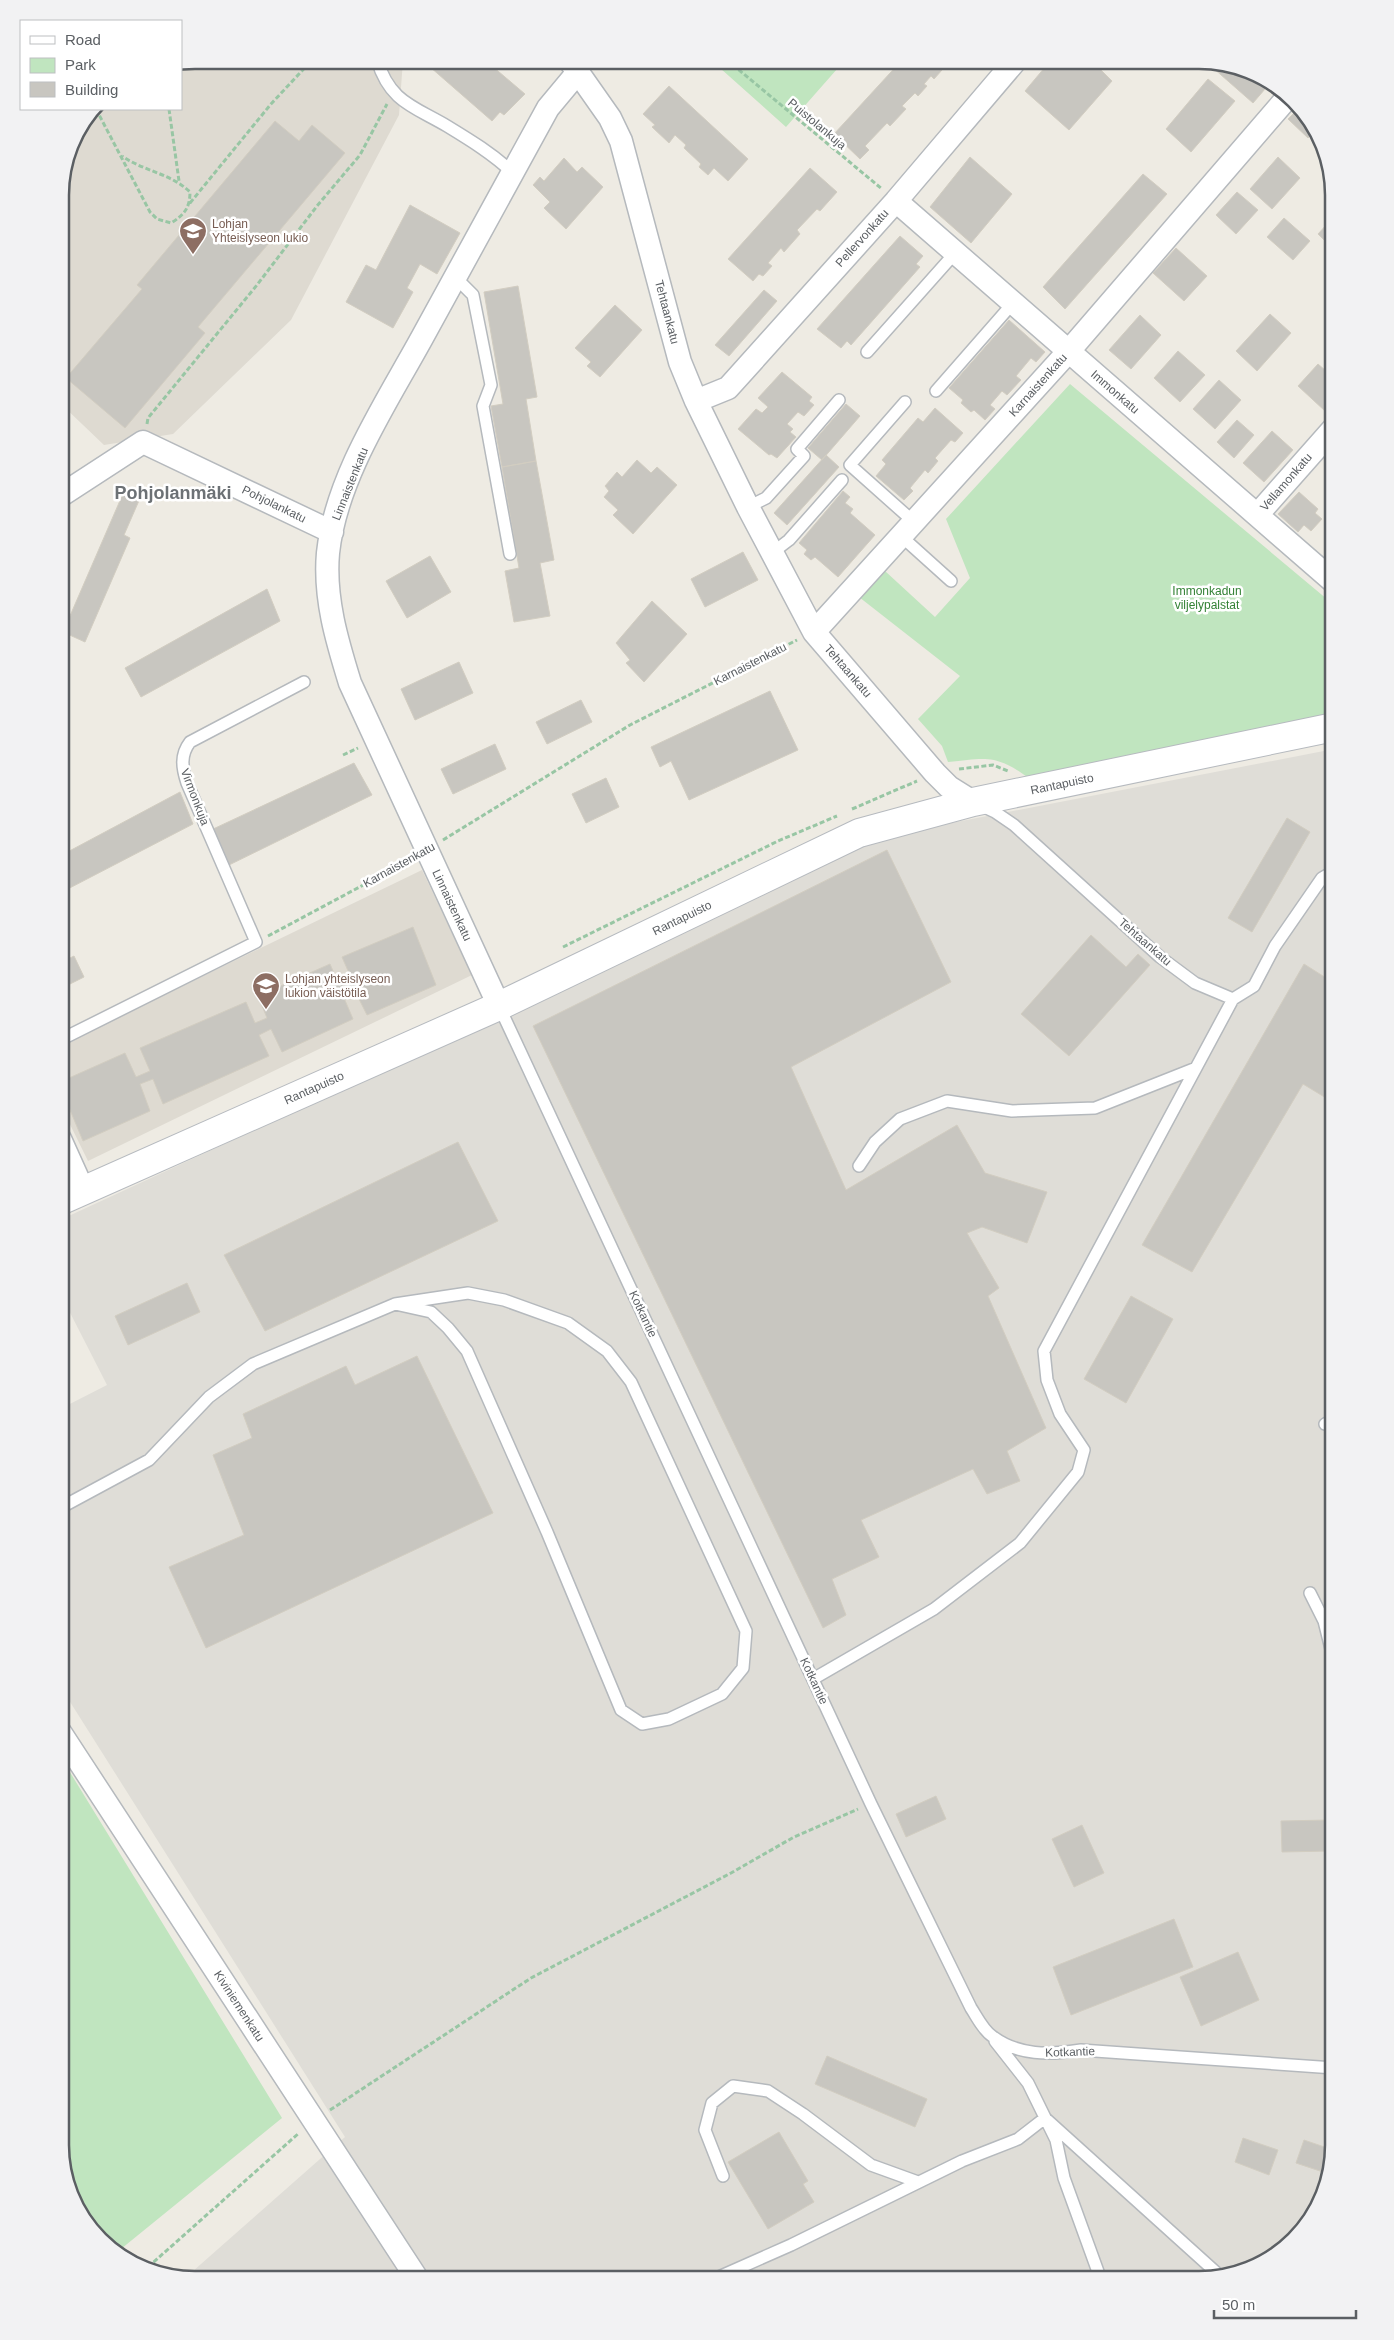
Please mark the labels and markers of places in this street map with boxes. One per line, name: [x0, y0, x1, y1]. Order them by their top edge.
school or university icon: Lohjan Yhteislyseon lukio: [178, 216, 208, 255]
place label: Lohjan Yhteislyseon lukio: [212, 217, 308, 245]
school or university icon: Lohjan yhteislyseon lukion väistötila: [251, 971, 281, 1010]
place label: Lohjan yhteislyseon lukion väistötila: [285, 972, 390, 1000]

